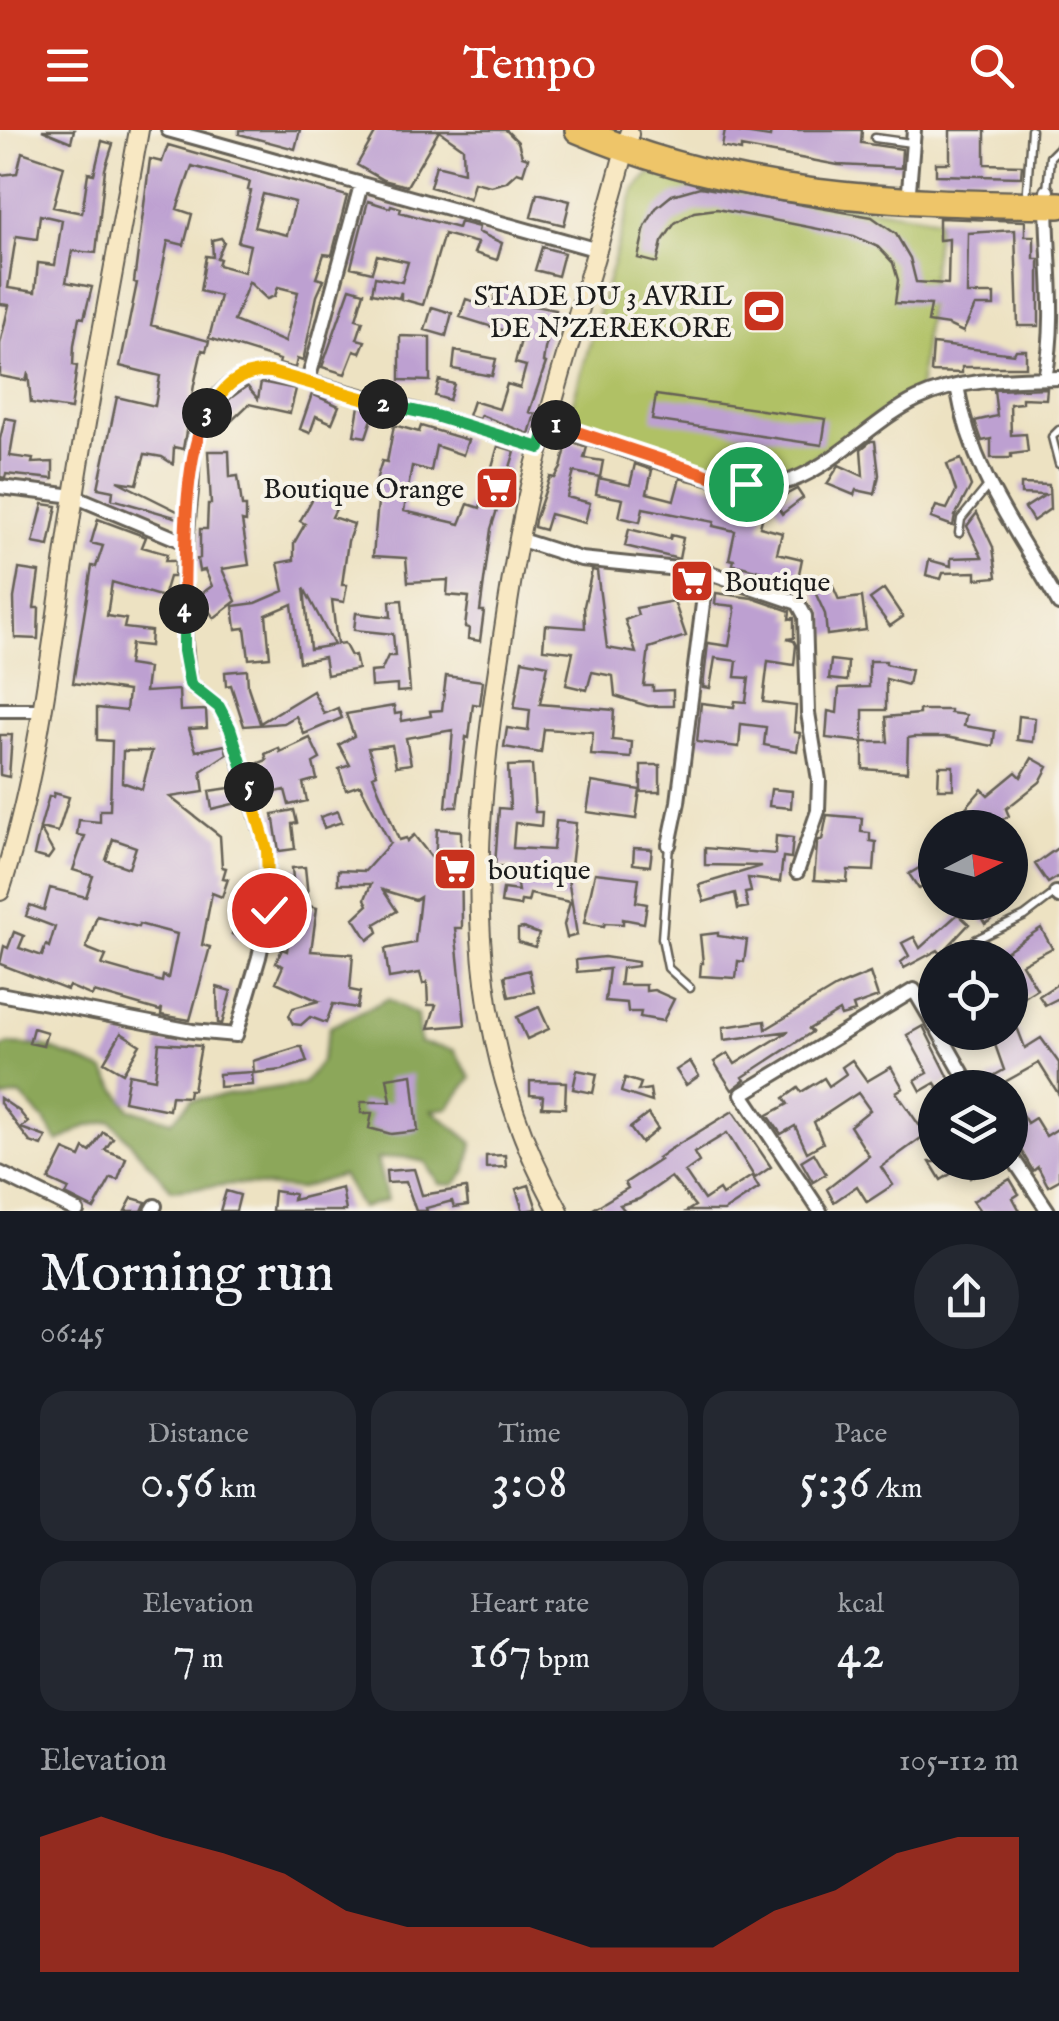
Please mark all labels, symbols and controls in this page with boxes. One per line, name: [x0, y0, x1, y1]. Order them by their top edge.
text: Tempo: [463, 37, 596, 94]
icon: menu: [40, 38, 95, 93]
icon: search: [964, 38, 1019, 93]
place label: STADE DU 3 AVRIL DE N'ZEREKORE: [474, 280, 732, 347]
sports icon: STADE DU 3 AVRIL DE N'ZEREKORE: [741, 288, 787, 334]
pin: 2: [358, 379, 408, 429]
text: 2: [376, 386, 390, 421]
pin: 3: [182, 388, 232, 438]
text: 3: [202, 395, 212, 430]
pin: 1: [531, 400, 581, 450]
text: 1: [551, 407, 561, 442]
pin: [704, 442, 789, 527]
icon: arrive: [719, 457, 774, 512]
supermarket icon: Boutique Orange: [474, 465, 520, 511]
place label: Boutique Orange: [263, 473, 464, 508]
supermarket icon: Boutique: [669, 558, 715, 604]
place label: Boutique: [724, 566, 830, 601]
pin: 4: [159, 584, 209, 634]
text: 4: [177, 591, 191, 626]
pin: 5: [224, 762, 274, 812]
text: 5: [244, 769, 254, 804]
north arrow: [918, 810, 1028, 920]
map controls: [918, 810, 1028, 1180]
supermarket icon: boutique: [432, 846, 478, 892]
place label: boutique: [488, 854, 591, 889]
pin: [227, 868, 312, 953]
icon: check: [242, 883, 297, 938]
button: locate: [918, 940, 1028, 1050]
button: layers: [918, 1070, 1028, 1180]
text: Morning run: [40, 1240, 334, 1310]
button: share: [914, 1244, 1019, 1349]
text: 06:45: [40, 1313, 105, 1354]
text: Distance: [148, 1417, 249, 1452]
text: Time: [498, 1417, 561, 1452]
text: Pace: [834, 1417, 887, 1452]
text: 0.56: [140, 1452, 214, 1515]
text: 3:08: [491, 1452, 568, 1515]
text: 5:36: [799, 1452, 870, 1515]
text: km: [214, 1472, 257, 1507]
text: /km: [870, 1472, 923, 1507]
text: Elevation: [143, 1587, 254, 1622]
text: Heart rate: [470, 1587, 589, 1622]
text: kcal: [837, 1587, 884, 1622]
text: 7: [173, 1622, 196, 1685]
text: 167: [469, 1622, 532, 1685]
text: 42: [837, 1622, 885, 1685]
text: m: [196, 1642, 224, 1677]
text: bpm: [532, 1642, 590, 1677]
text: Elevation: [40, 1741, 167, 1782]
text: 105–112 m: [899, 1741, 1019, 1782]

